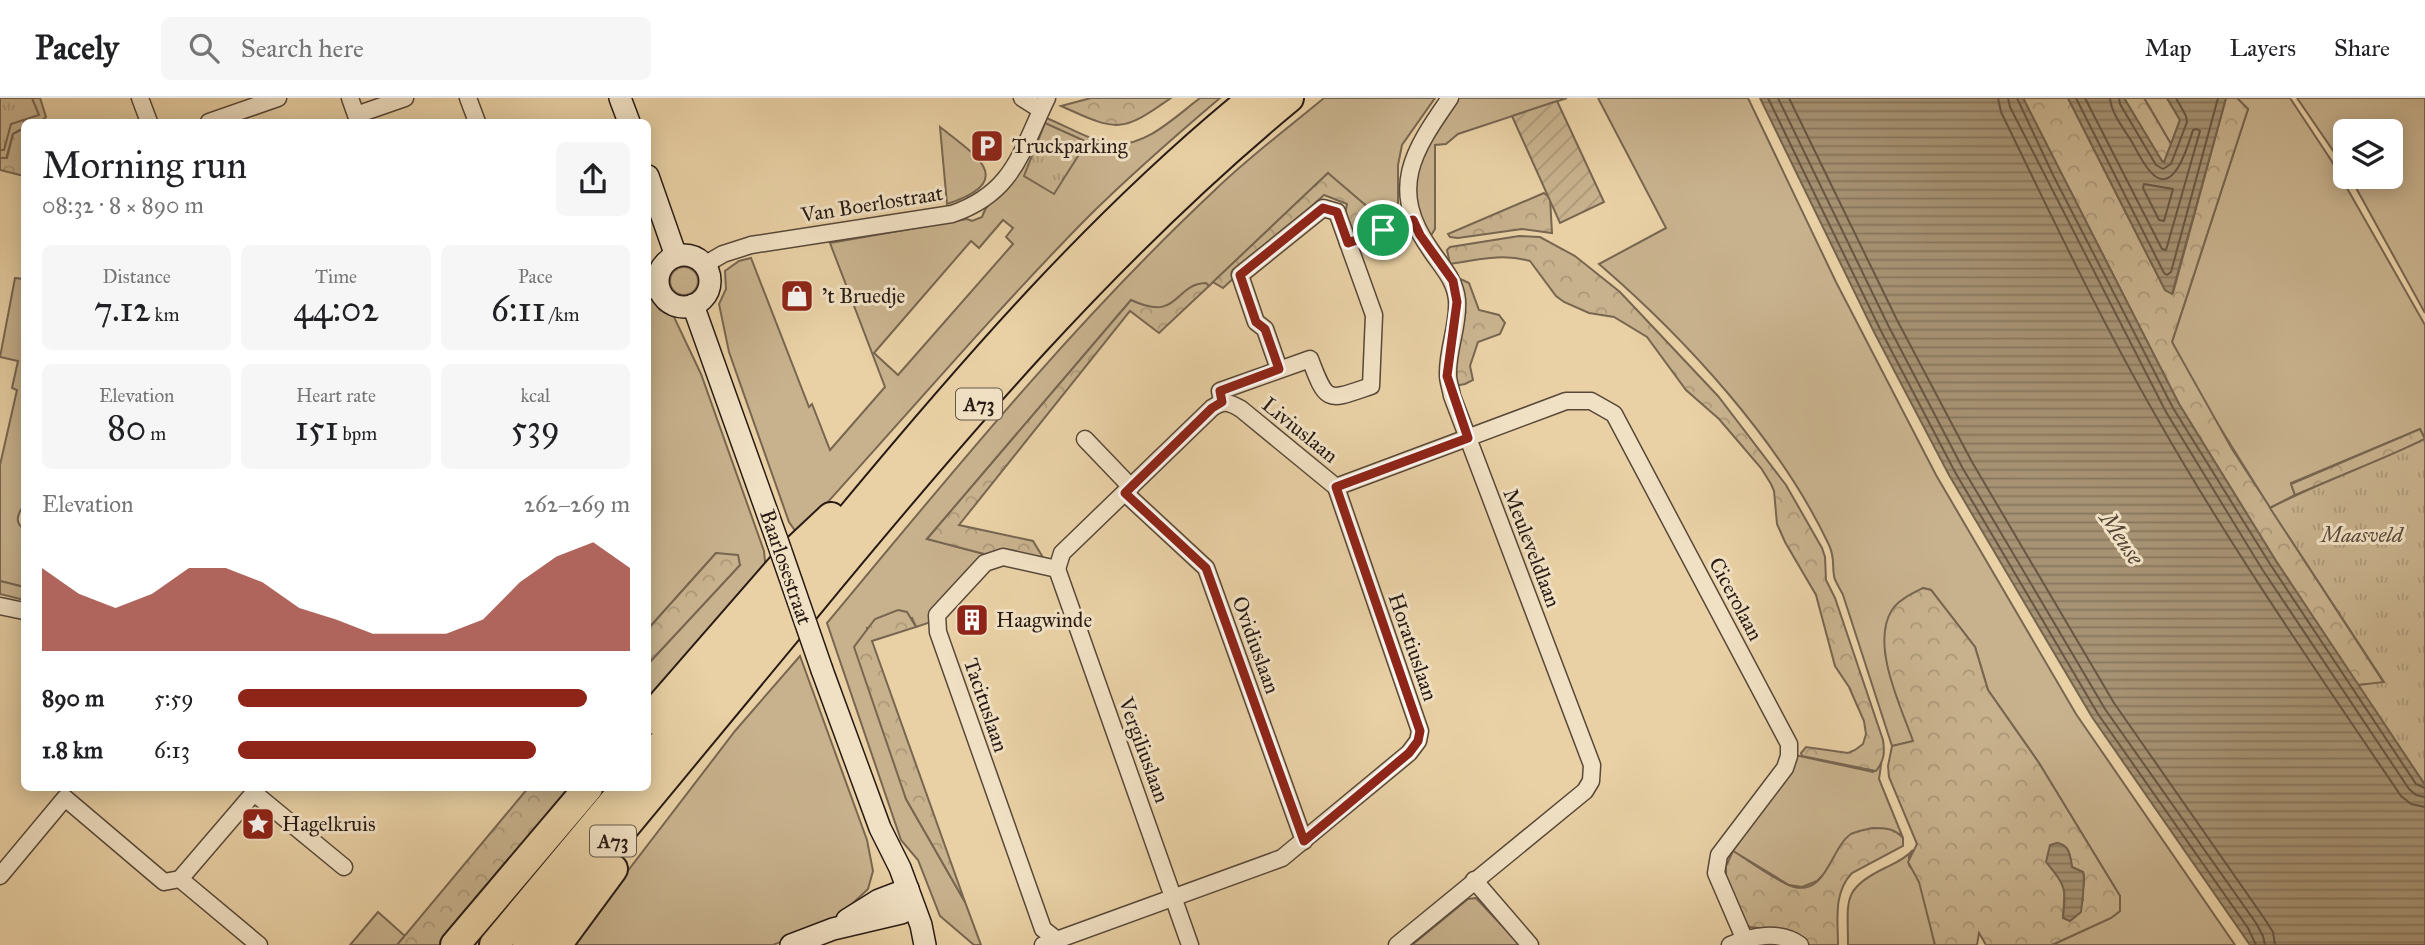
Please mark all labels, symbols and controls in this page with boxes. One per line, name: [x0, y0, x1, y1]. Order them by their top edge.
search box: [161, 17, 651, 80]
text: Pacely: [35, 28, 119, 68]
icon: search: [185, 29, 223, 67]
text: Search here: [241, 32, 364, 64]
text: Map: [2145, 33, 2192, 63]
text: Layers: [2230, 33, 2296, 63]
text: Share: [2334, 33, 2390, 63]
map controls: [2333, 119, 2403, 189]
button: layers: [2333, 119, 2403, 189]
parking icon: Truckparking: [968, 127, 1006, 165]
place label: Truckparking: [1012, 133, 1128, 159]
text: Morning run: [42, 142, 247, 188]
button: share: [556, 142, 630, 216]
street label: Van Boerlostraat: [798, 180, 945, 228]
text: 08:32 · 8 × 890 m: [42, 191, 204, 219]
pin: [1353, 200, 1413, 260]
icon: arrive: [1364, 211, 1402, 249]
text: Distance: [103, 265, 171, 288]
text: Time: [315, 265, 357, 288]
text: Pace: [518, 265, 553, 288]
shop icon: 't Bruedje: [778, 277, 816, 315]
place label: 't Bruedje: [822, 283, 906, 309]
text: 7.12: [94, 288, 151, 331]
text: 44:02: [293, 288, 379, 331]
text: 6:11: [491, 288, 546, 331]
text: km: [151, 303, 179, 326]
text: /km: [546, 303, 580, 326]
text: Elevation: [99, 384, 174, 407]
text: Heart rate: [296, 384, 376, 407]
text: kcal: [520, 384, 550, 407]
road number: A73: [956, 388, 1002, 420]
street label: Liviuslaan: [1257, 391, 1343, 469]
text: 80: [107, 407, 146, 450]
text: 151: [295, 407, 338, 450]
text: 539: [511, 407, 560, 450]
text: m: [146, 422, 166, 445]
text: bpm: [338, 422, 377, 445]
street label: Meuleveldlaan: [1497, 485, 1567, 611]
text: Elevation: [42, 490, 133, 518]
text: 262–269 m: [524, 490, 630, 518]
water label: Meuse: [2093, 505, 2150, 570]
street label: Baarlosestraat: [754, 506, 818, 629]
park label: Maasveld: [2319, 522, 2405, 548]
street label: Cicerolaan: [1703, 553, 1769, 645]
street label: Horatiuslaan: [1382, 590, 1444, 704]
street label: Ovidiuslaan: [1226, 593, 1286, 697]
building icon: Haagwinde: [953, 601, 991, 639]
place label: Haagwinde: [996, 607, 1092, 633]
street label: Tacituslaan: [958, 655, 1014, 755]
text: 890 m: [42, 684, 104, 712]
text: 5:59: [154, 684, 194, 712]
street label: Vergiliuslaan: [1113, 693, 1175, 806]
text: 1.8 km: [42, 736, 103, 764]
text: 6:13: [154, 736, 190, 764]
place icon: Hagelkruis: [239, 805, 277, 843]
place label: Hagelkruis: [282, 811, 376, 837]
road number: A73: [590, 826, 636, 856]

